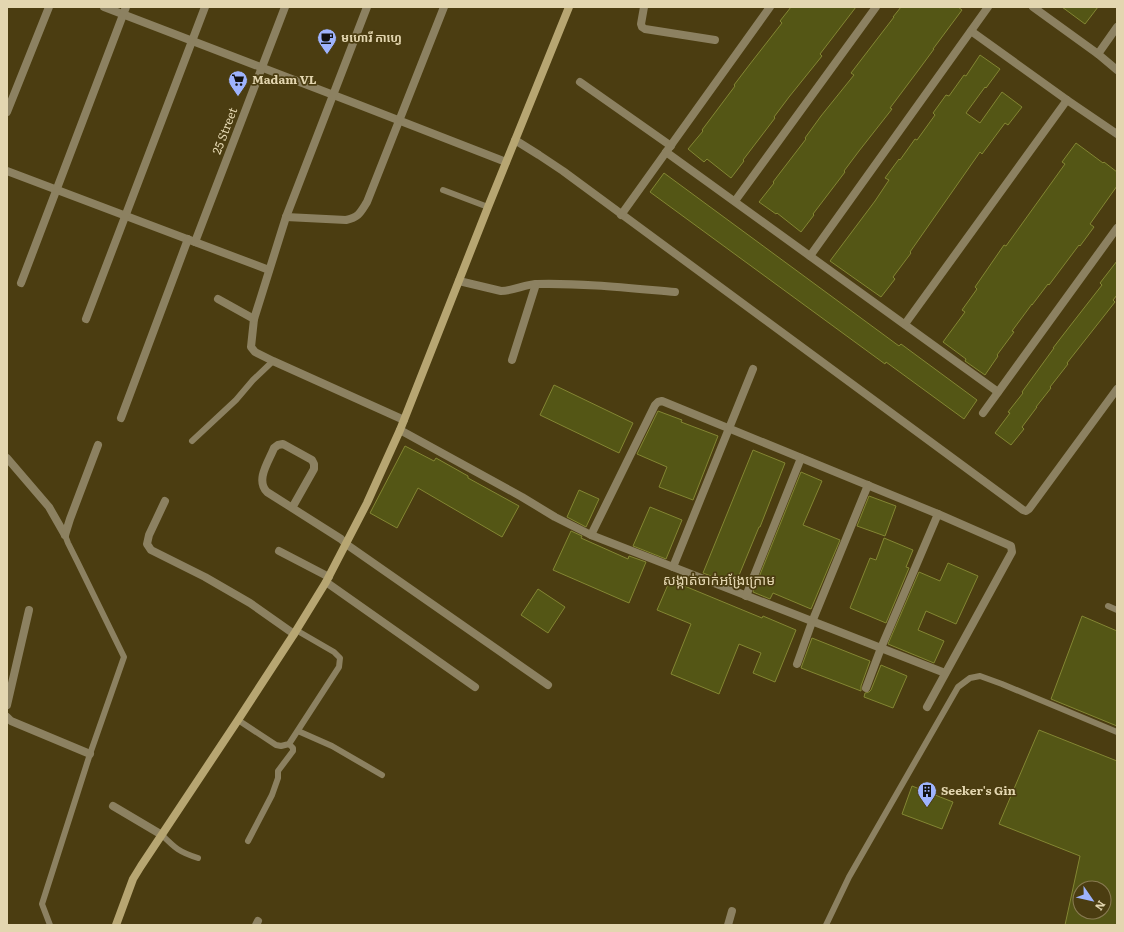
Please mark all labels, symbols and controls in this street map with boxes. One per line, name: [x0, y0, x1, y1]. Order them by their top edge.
cafe icon: មហោរី កាហ្វេ: [316, 27, 338, 55]
place label: មហោរី កាហ្វេ: [341, 28, 402, 46]
supermarket icon: Madam VL: [227, 69, 249, 97]
place label: Madam VL: [252, 70, 317, 88]
street label: 25 Street: [207, 104, 241, 157]
district label: សង្កាត់ចាក់អង្រែក្រោម: [663, 569, 775, 589]
building icon: Seeker's Gin: [916, 780, 938, 808]
place label: Seeker's Gin: [941, 781, 1017, 799]
north arrow: [1072, 880, 1112, 920]
text: N: [1092, 898, 1110, 914]

